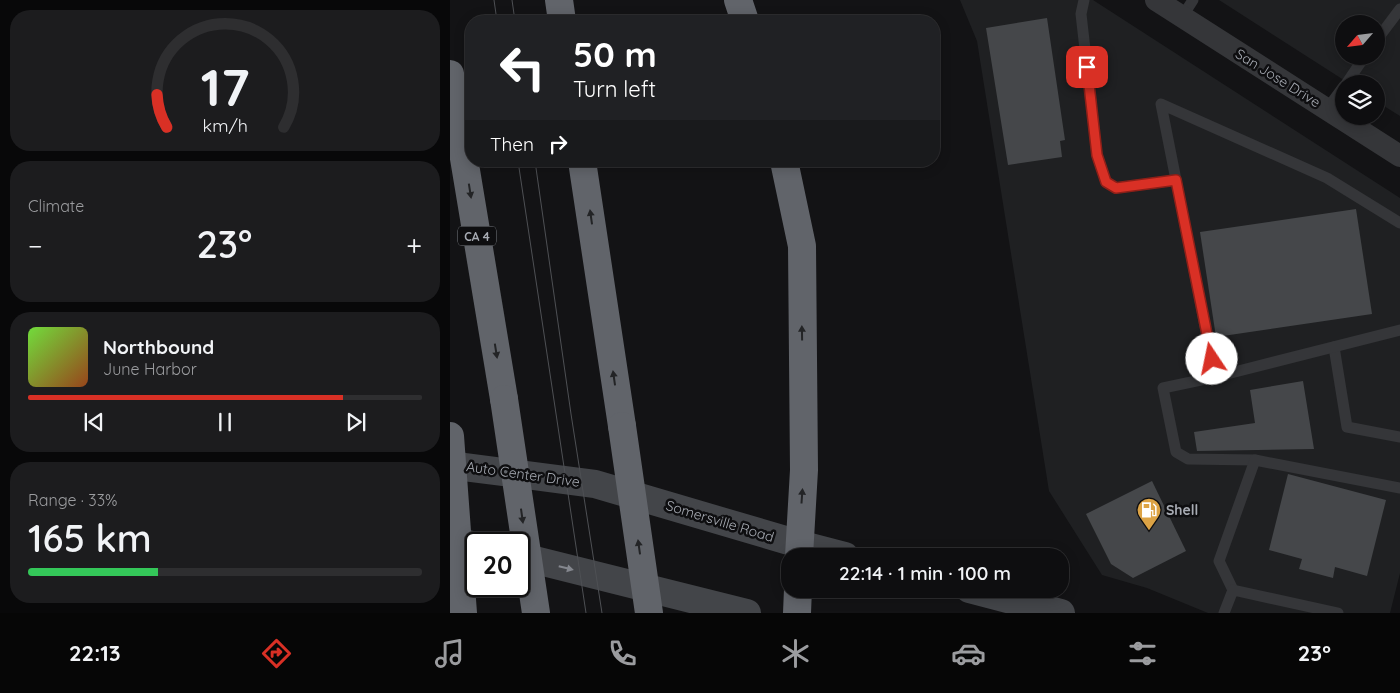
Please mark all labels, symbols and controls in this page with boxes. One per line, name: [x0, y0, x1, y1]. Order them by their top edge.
north arrow: [1335, 15, 1385, 65]
map controls: [1335, 15, 1385, 125]
text: 50 m: [573, 32, 657, 76]
icon: left: [490, 35, 555, 100]
street label: San Jose Drive: [1232, 45, 1324, 111]
pin: [1066, 46, 1108, 88]
icon: arrive: [1073, 53, 1101, 81]
text: 17: [201, 54, 249, 119]
text: Turn left: [573, 75, 656, 103]
button: layers: [1335, 75, 1385, 125]
text: km/h: [202, 114, 248, 136]
icon: right: [544, 130, 572, 158]
text: Then: [490, 132, 534, 156]
one-way arrow: [466, 183, 474, 199]
text: Climate: [28, 196, 84, 216]
one-way arrow: [586, 208, 594, 224]
text: 23°: [196, 220, 252, 268]
road number: CA 4: [458, 227, 496, 246]
text: −: [28, 228, 43, 263]
text: +: [406, 228, 422, 263]
one-way arrow: [798, 325, 806, 341]
position arrow: [1185, 332, 1237, 384]
text: Northbound: [103, 335, 214, 359]
one-way arrow: [493, 343, 501, 359]
text: June Harbor: [103, 359, 197, 379]
one-way arrow: [610, 369, 618, 385]
icon: previous: [80, 408, 108, 436]
icon: pause: [211, 408, 239, 436]
icon: next: [342, 408, 370, 436]
street label: Auto Center Drive: [465, 457, 581, 491]
one-way arrow: [799, 487, 807, 503]
text: Range · 33%: [28, 490, 117, 510]
street label: Somersville Road: [664, 496, 776, 546]
fuel station icon: Shell: [1136, 497, 1162, 531]
place label: Shell: [1166, 501, 1198, 519]
one-way arrow: [518, 508, 526, 524]
text: 165 km: [28, 514, 152, 562]
speed limit sign: 20: [465, 532, 530, 597]
one-way arrow: [635, 539, 643, 555]
text: 22:14 · 1 min · 100 m: [839, 561, 1011, 585]
one-way arrow: [559, 564, 574, 572]
icon: directions: [259, 636, 294, 671]
icon: music: [432, 636, 467, 671]
icon: phone: [605, 636, 640, 671]
icon: climate: [778, 636, 813, 671]
icon: car: [951, 636, 986, 671]
icon: filters: [1125, 636, 1160, 671]
text: 22:13: [69, 639, 121, 667]
text: 23°: [1298, 639, 1331, 667]

